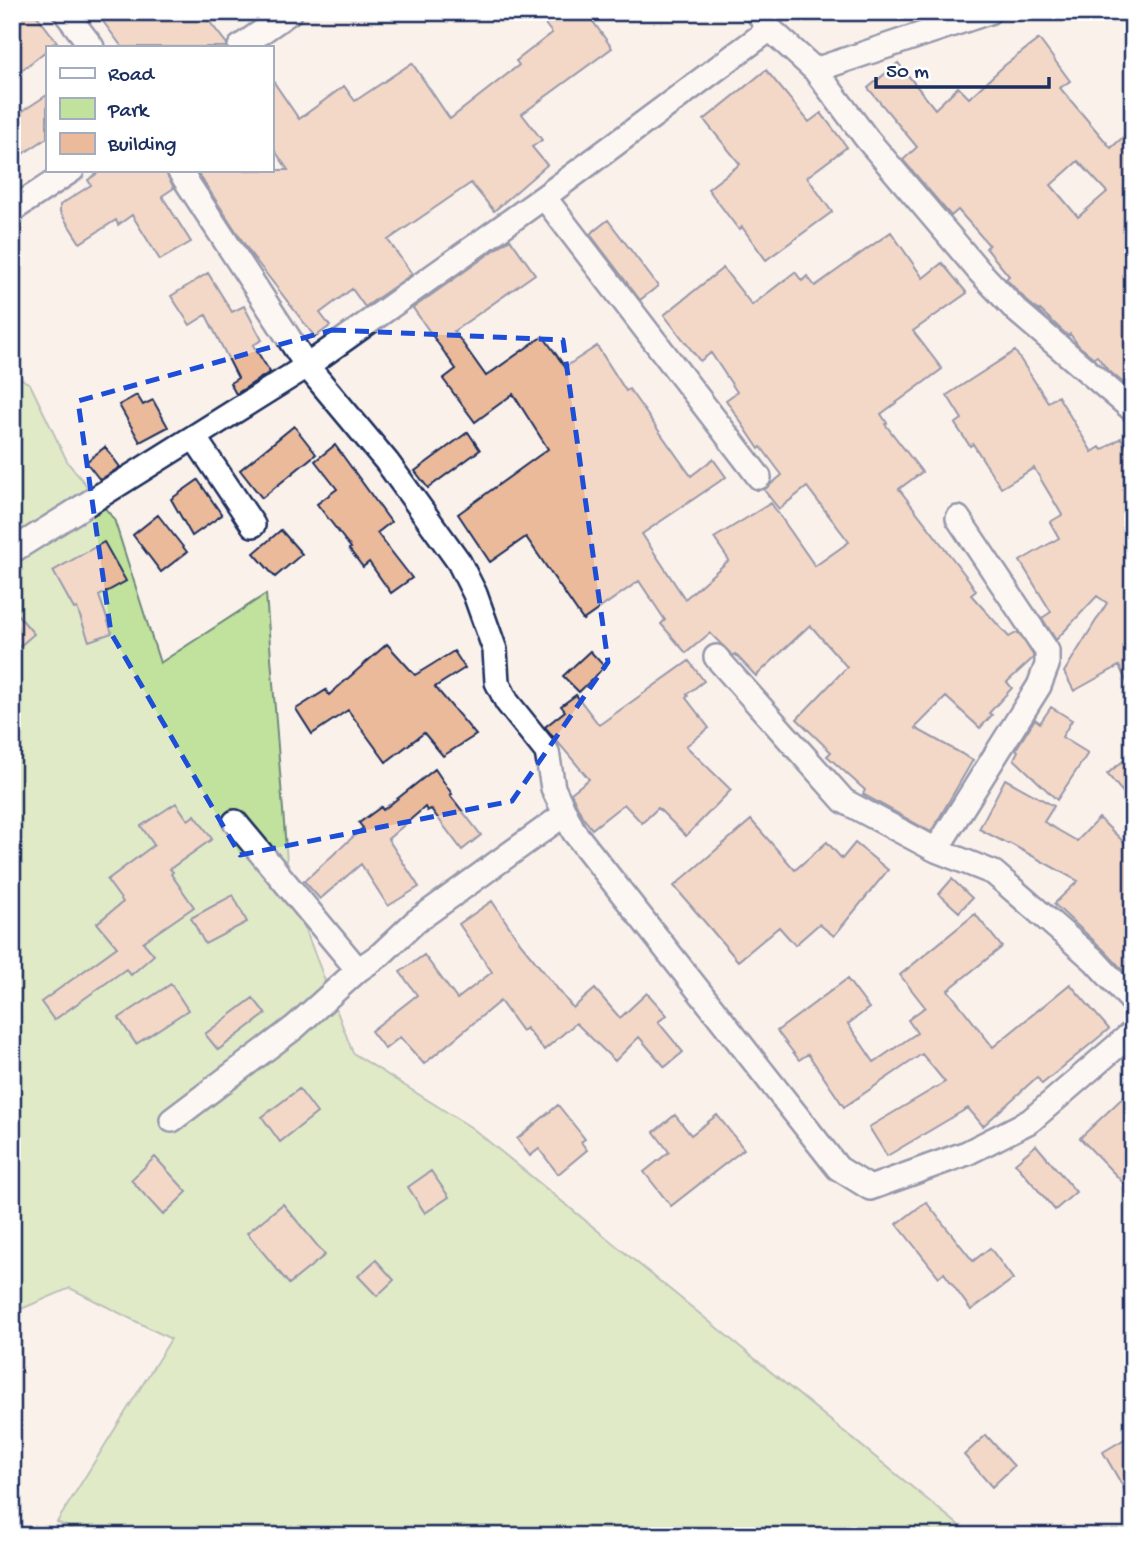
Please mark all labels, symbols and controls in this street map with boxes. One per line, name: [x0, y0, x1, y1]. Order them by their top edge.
legend: [46, 46, 273, 172]
scale bar: [876, 46, 1049, 90]
text: 50 m: [886, 61, 929, 86]
text: Road: [108, 64, 156, 89]
text: Park: [107, 100, 151, 125]
text: Building: [107, 134, 177, 159]

